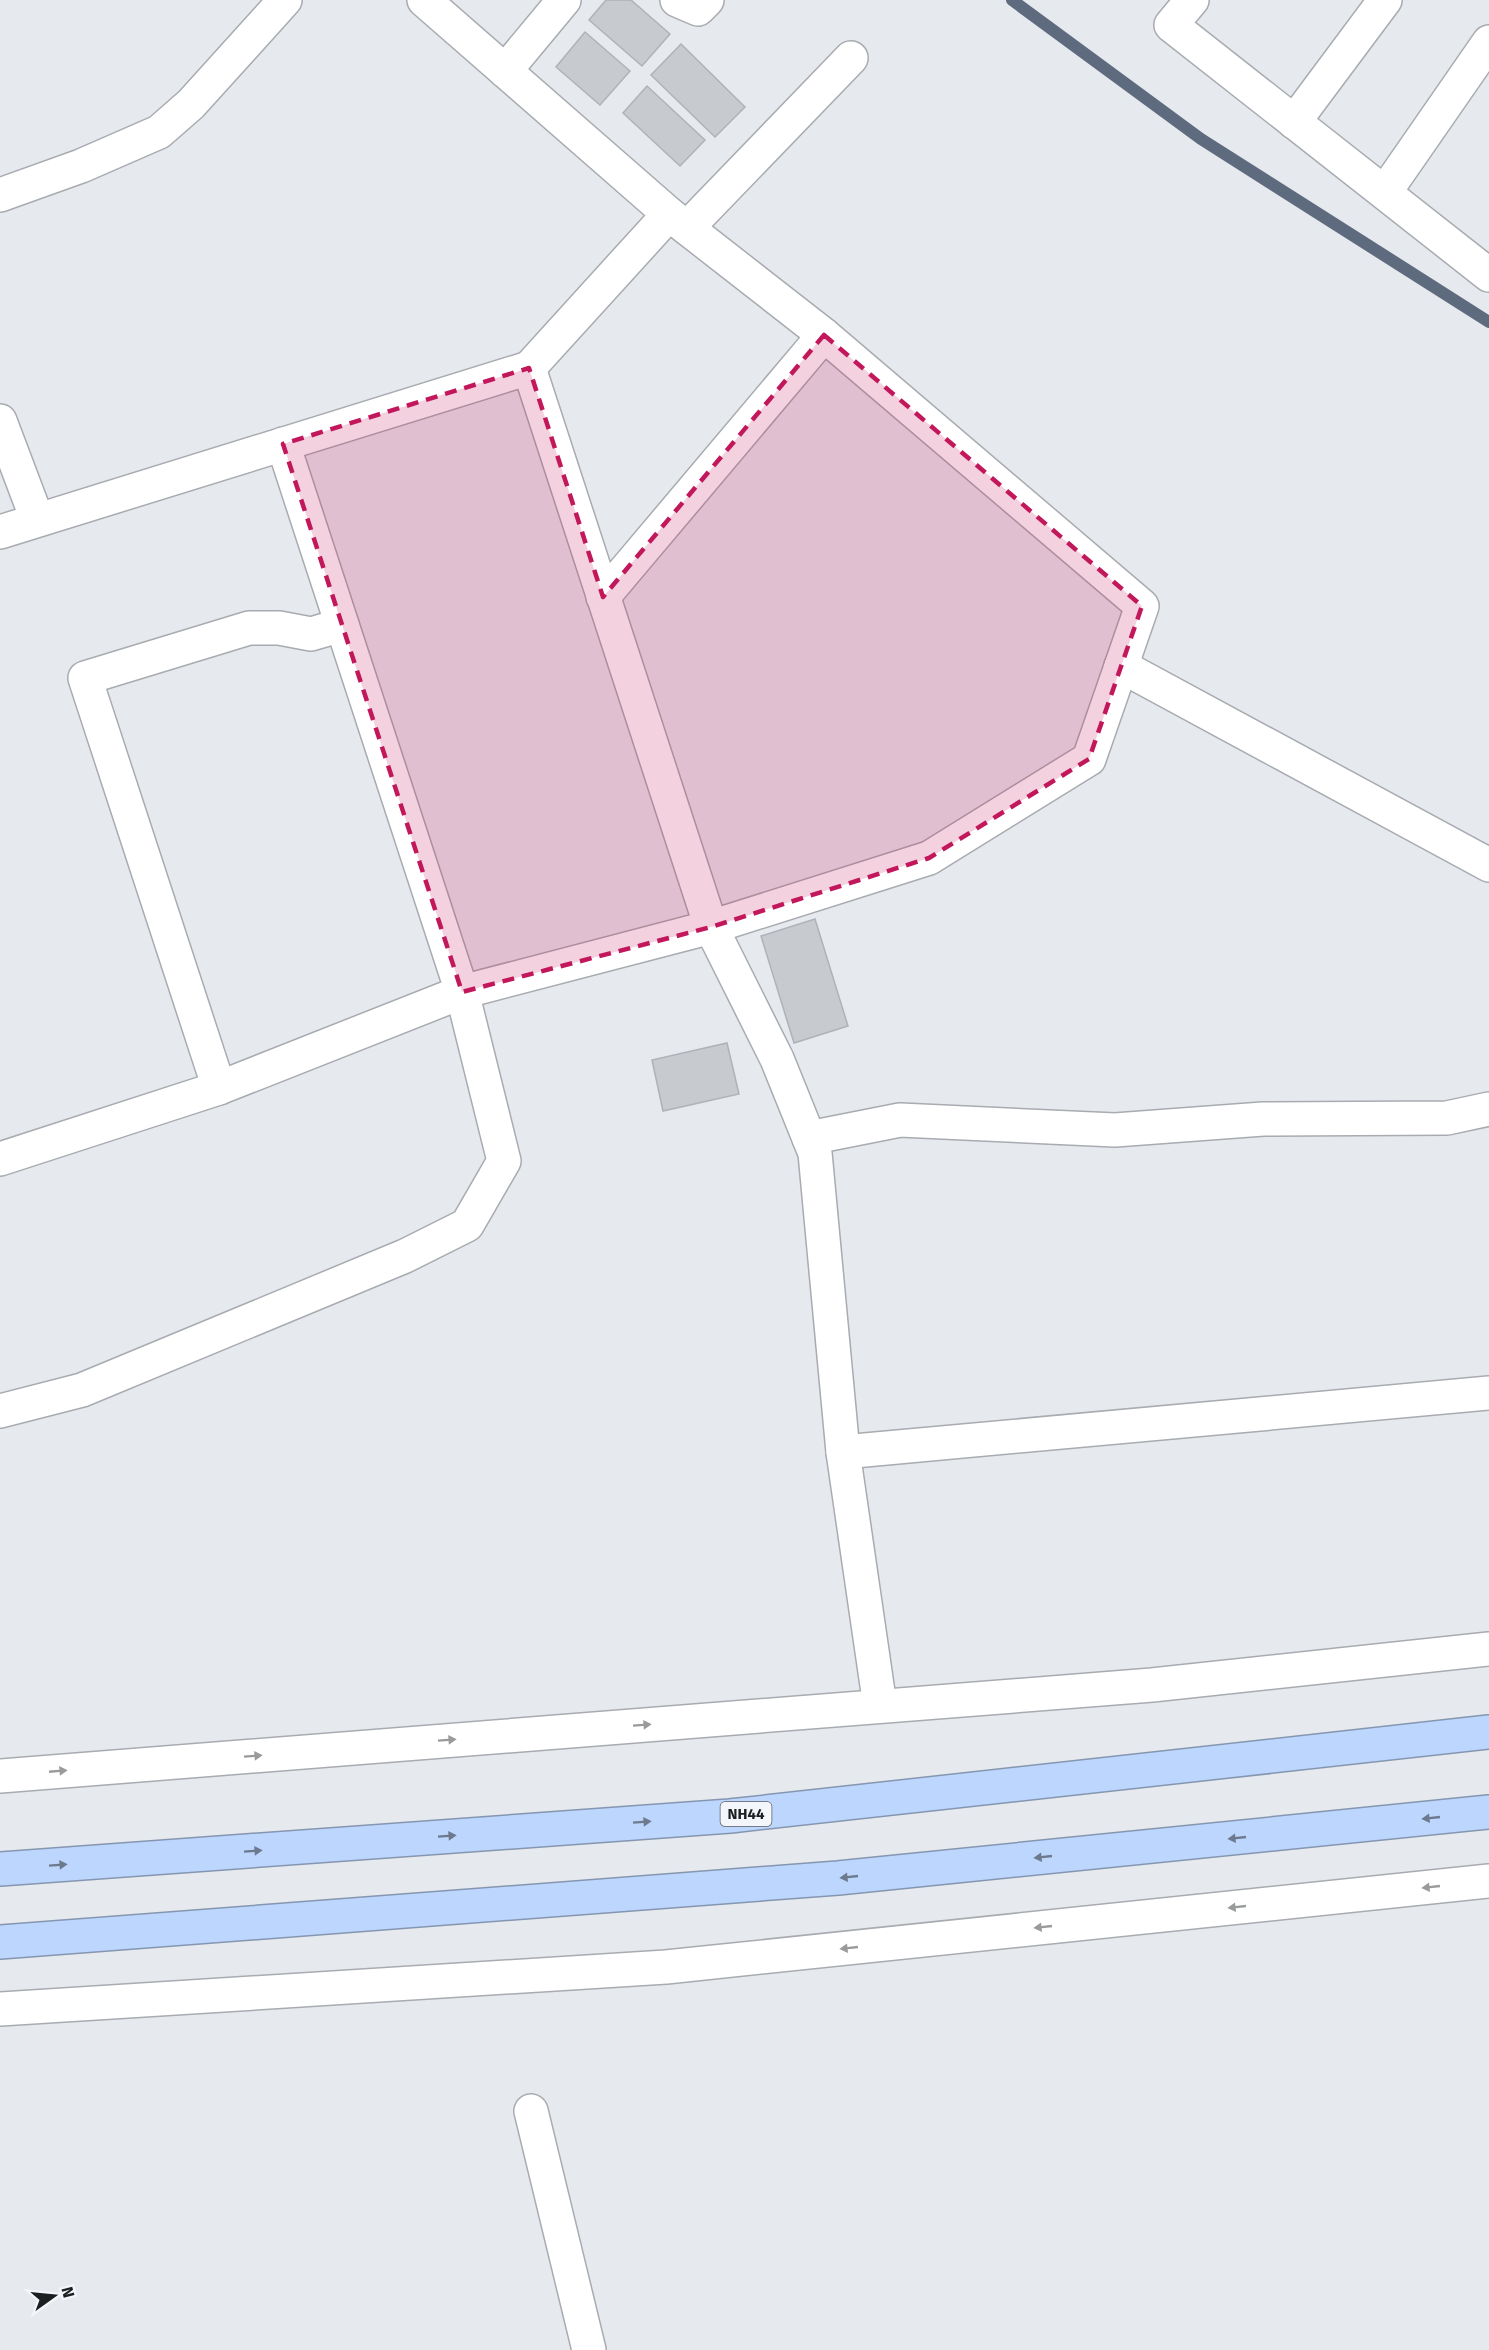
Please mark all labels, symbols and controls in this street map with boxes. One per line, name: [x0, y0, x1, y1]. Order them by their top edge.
one-way arrow: [632, 1720, 651, 1730]
one-way arrow: [438, 1736, 457, 1745]
one-way arrow: [243, 1751, 262, 1760]
one-way arrow: [49, 1766, 68, 1776]
road number: NH44: [720, 1802, 771, 1826]
one-way arrow: [1421, 1813, 1440, 1823]
one-way arrow: [632, 1817, 651, 1827]
one-way arrow: [438, 1832, 457, 1841]
one-way arrow: [1227, 1833, 1246, 1843]
one-way arrow: [243, 1846, 262, 1855]
one-way arrow: [1033, 1852, 1052, 1862]
one-way arrow: [49, 1860, 68, 1870]
one-way arrow: [839, 1872, 858, 1882]
one-way arrow: [1421, 1882, 1440, 1892]
one-way arrow: [1227, 1902, 1246, 1912]
one-way arrow: [1033, 1922, 1052, 1932]
one-way arrow: [839, 1943, 858, 1953]
north arrow: [24, 2266, 84, 2326]
text: N: [57, 2285, 79, 2300]

